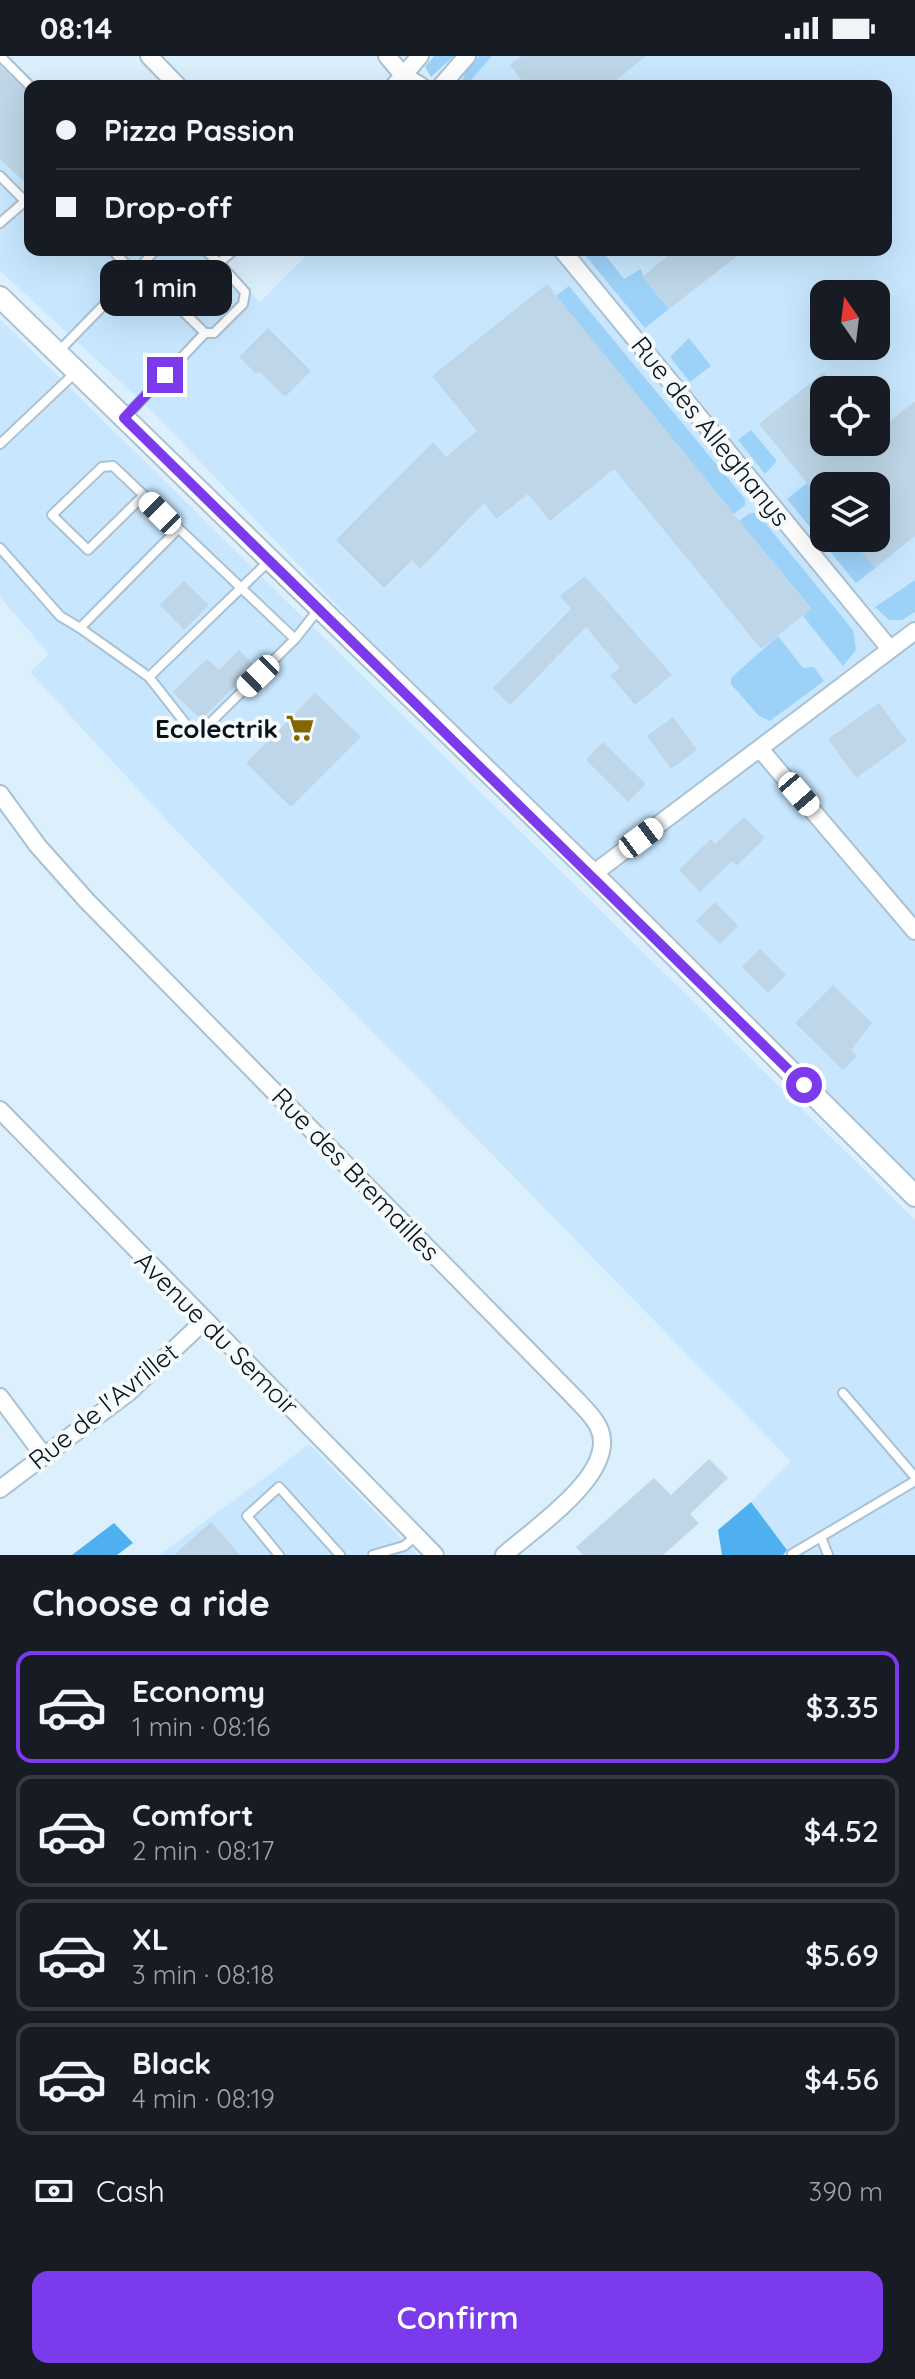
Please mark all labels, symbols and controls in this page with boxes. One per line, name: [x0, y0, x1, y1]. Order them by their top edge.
text: 08:14: [40, 9, 112, 47]
text: Pizza Passion: [104, 111, 295, 149]
text: Drop-off: [104, 188, 232, 226]
callout: 1 min: [99, 259, 231, 315]
text: 1 min: [135, 271, 197, 304]
north arrow: [810, 280, 890, 360]
map controls: [810, 280, 890, 552]
street label: Rue des Alleghanys: [624, 329, 798, 533]
route end: [147, 357, 183, 393]
button: locate: [810, 376, 890, 456]
button: layers: [810, 472, 890, 552]
car: [135, 488, 185, 538]
car: [232, 651, 284, 701]
place label: Ecolectrik: [155, 712, 278, 745]
supermarket icon: Ecolectrik: [285, 713, 315, 743]
car: [774, 768, 824, 820]
car: [615, 814, 667, 862]
route start: [786, 1067, 822, 1103]
street label: Rue des Bremailles: [265, 1080, 447, 1268]
street label: Avenue du Semoir: [128, 1244, 306, 1422]
street label: Rue de l'Avrillet: [22, 1336, 184, 1476]
text: Choose a ride: [32, 1580, 270, 1625]
icon: car: [36, 1671, 108, 1743]
text: Economy: [132, 1672, 265, 1710]
text: $3.35: [806, 1688, 879, 1726]
text: 1 min · 08:16: [132, 1710, 270, 1743]
icon: car: [36, 1795, 108, 1867]
text: Comfort: [132, 1796, 253, 1834]
text: $4.52: [804, 1812, 879, 1850]
text: 2 min · 08:17: [132, 1834, 274, 1867]
icon: car: [36, 1919, 108, 1991]
text: XL: [132, 1920, 169, 1958]
text: $5.69: [805, 1936, 879, 1974]
text: 3 min · 08:18: [132, 1958, 274, 1991]
icon: car: [36, 2043, 108, 2115]
text: Black: [132, 2044, 211, 2082]
text: $4.56: [804, 2060, 879, 2098]
text: 4 min · 08:19: [132, 2082, 275, 2115]
icon: cash: [32, 2169, 76, 2213]
text: Cash: [96, 2172, 165, 2210]
text: 390 m: [809, 2175, 883, 2208]
button: Confirm: [32, 2271, 883, 2363]

